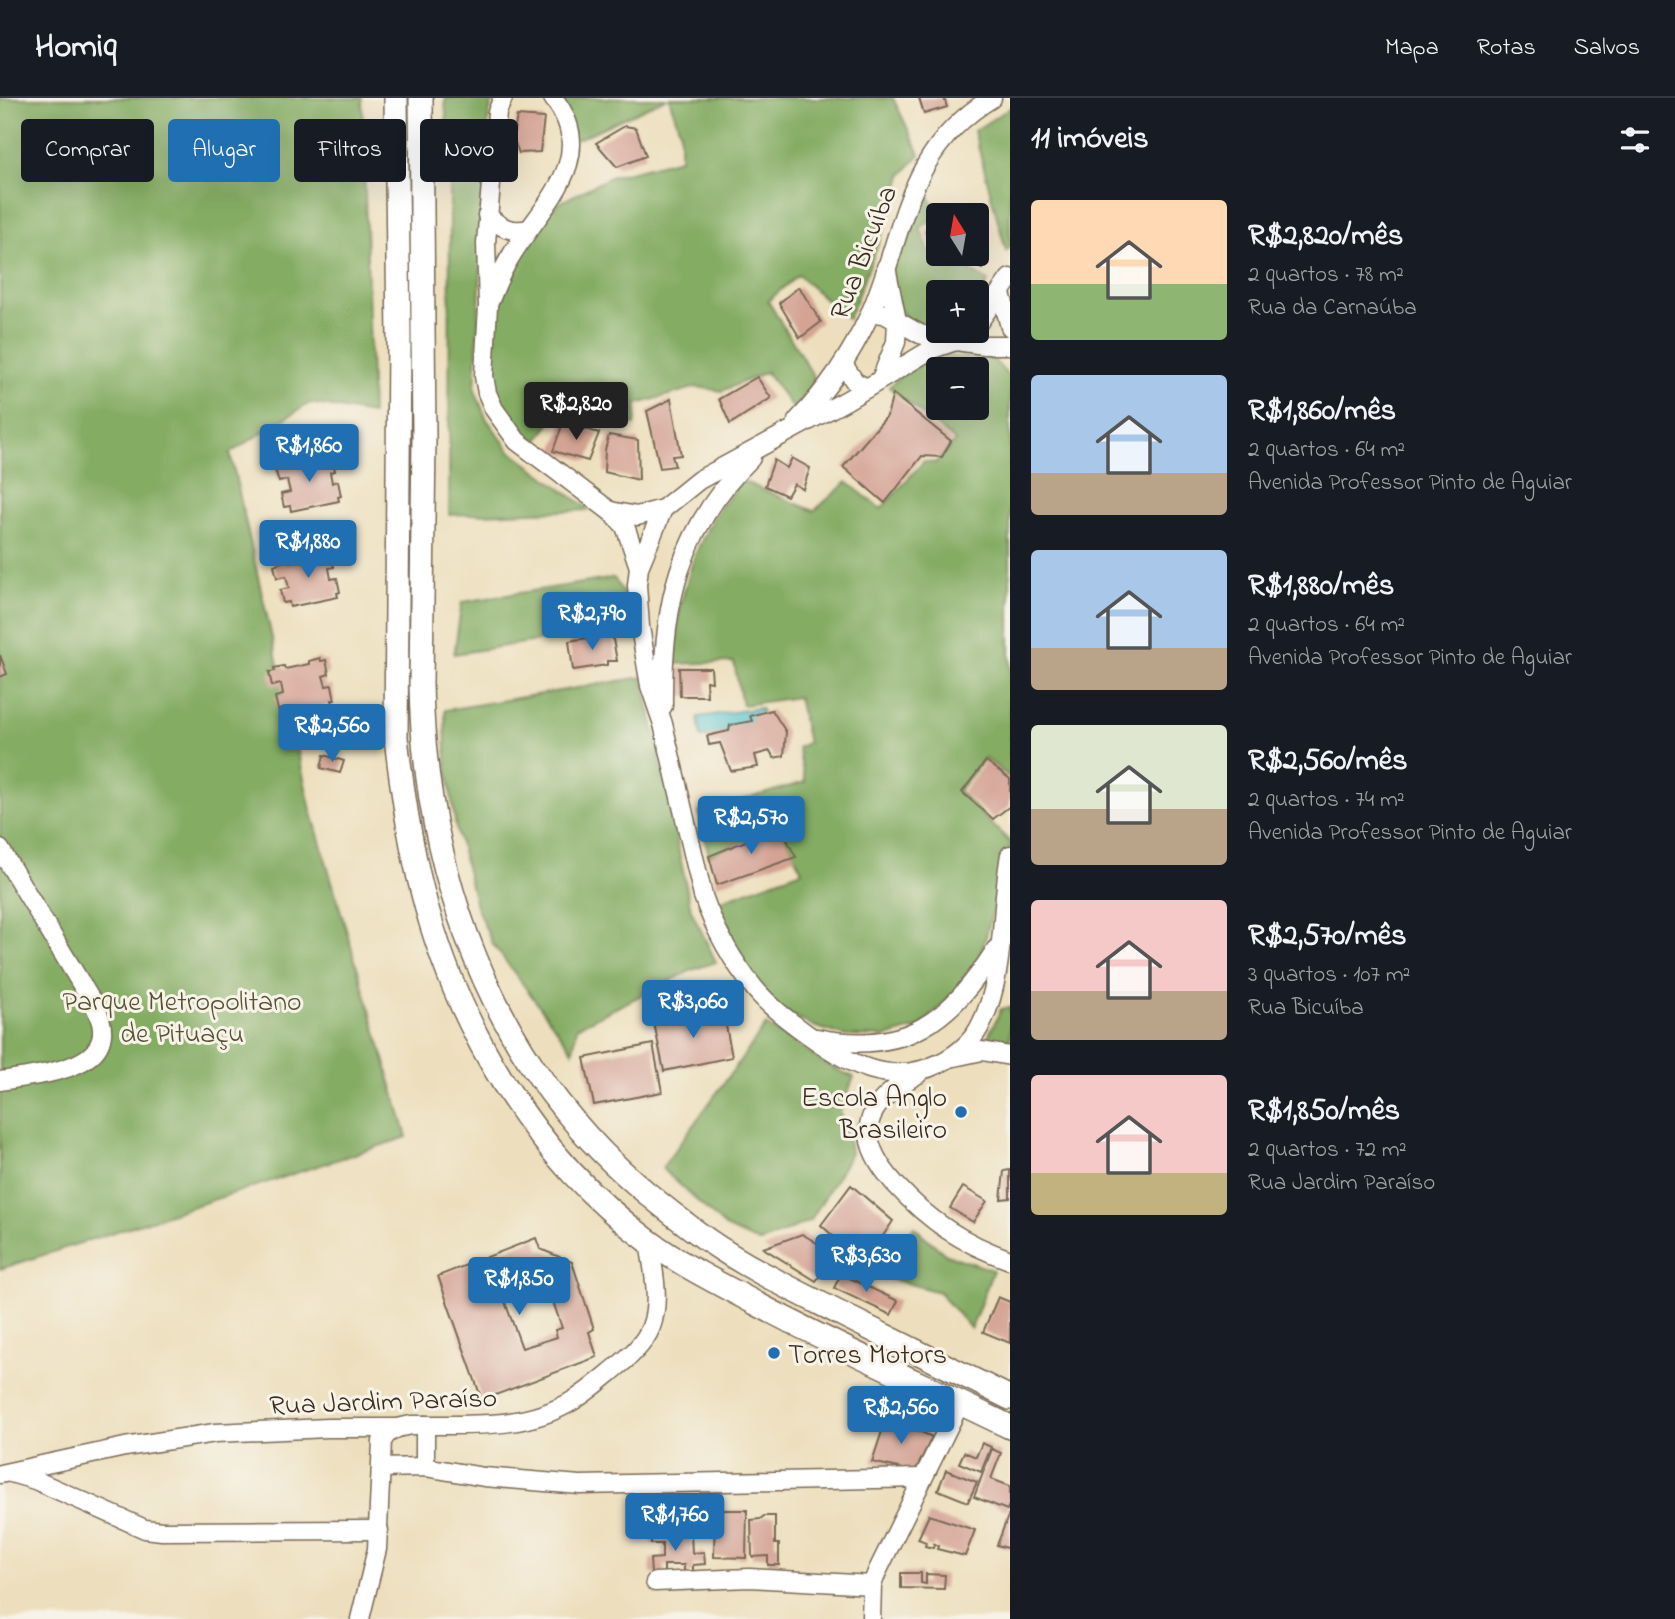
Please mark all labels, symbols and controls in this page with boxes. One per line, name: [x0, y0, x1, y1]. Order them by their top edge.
text: Homiq: [35, 24, 117, 72]
text: Mapa: [1385, 31, 1439, 66]
text: Rotas: [1477, 31, 1536, 66]
text: Salvos: [1574, 31, 1640, 66]
text: 11 imóveis: [1031, 118, 1148, 162]
chip: Comprar: [21, 119, 154, 182]
chip: Alugar: [168, 119, 280, 182]
chip: Filtros: [294, 119, 406, 182]
chip: Novo: [420, 119, 518, 182]
icon: filters: [1616, 121, 1654, 159]
street label: Rua Bicuíba: [821, 180, 910, 326]
north arrow: [926, 203, 989, 266]
map controls: [926, 203, 989, 420]
text: R$2,820/mês: [1248, 215, 1403, 259]
icon: home: [1087, 228, 1171, 312]
text: 2 quartos · 78 m²: [1248, 259, 1404, 292]
button: +: [926, 280, 989, 343]
text: Rua da Carnaúba: [1248, 292, 1417, 325]
button: −: [926, 357, 989, 420]
pin: R$2,820: [511, 382, 641, 442]
text: R$2,820: [540, 388, 612, 421]
text: R$1,860/mês: [1248, 390, 1396, 434]
icon: home: [1087, 403, 1171, 487]
pin: R$1,860: [244, 424, 374, 484]
text: R$1,860: [276, 430, 342, 463]
text: 2 quartos · 64 m²: [1248, 434, 1405, 467]
text: Avenida Professor Pinto de Aguiar: [1248, 467, 1572, 500]
pin: R$1,880: [243, 520, 373, 580]
text: R$1,880: [275, 526, 341, 559]
text: R$1,880/mês: [1248, 565, 1394, 609]
icon: home: [1087, 578, 1171, 662]
pin: R$2,790: [527, 592, 657, 652]
text: R$2,790: [558, 598, 626, 631]
text: 2 quartos · 64 m²: [1248, 609, 1405, 642]
text: Avenida Professor Pinto de Aguiar: [1248, 642, 1572, 675]
pin: R$2,560: [267, 704, 397, 764]
text: R$2,560: [294, 710, 370, 743]
text: R$2,560/mês: [1248, 740, 1407, 784]
icon: home: [1087, 753, 1171, 837]
text: 2 quartos · 74 m²: [1248, 784, 1405, 817]
pin: R$2,570: [686, 796, 816, 856]
text: R$2,570: [714, 802, 788, 835]
text: Avenida Professor Pinto de Aguiar: [1248, 817, 1572, 850]
text: R$2,570/mês: [1248, 915, 1407, 959]
icon: home: [1087, 928, 1171, 1012]
text: 3 quartos · 107 m²: [1248, 959, 1410, 992]
pin: R$3,060: [628, 981, 758, 1040]
park label: Parque Metropolitano de Pituaçu: [62, 983, 302, 1056]
text: R$3,060: [658, 986, 728, 1019]
text: Rua Bicuíba: [1248, 992, 1364, 1025]
place label: Escola Anglo Brasileiro: [801, 1079, 947, 1152]
text: R$1,850/mês: [1248, 1090, 1400, 1134]
icon: home: [1087, 1103, 1171, 1187]
marker: Escola Anglo Brasileiro: [953, 1104, 969, 1120]
text: 2 quartos · 72 m²: [1248, 1134, 1407, 1167]
text: Rua Jardim Paraíso: [1248, 1167, 1435, 1200]
pin: R$3,630: [801, 1234, 931, 1294]
text: R$3,630: [831, 1240, 901, 1273]
pin: R$1,850: [454, 1258, 584, 1317]
text: R$1,850: [484, 1263, 554, 1296]
place label: Torres Motors: [788, 1336, 947, 1377]
marker: Torres Motors: [766, 1345, 782, 1361]
street label: Rua Jardim Paraíso: [269, 1379, 498, 1428]
pin: R$2,560: [836, 1386, 966, 1446]
text: R$2,560: [863, 1392, 939, 1425]
pin: R$1,760: [610, 1494, 740, 1553]
text: R$1,760: [641, 1499, 709, 1532]

